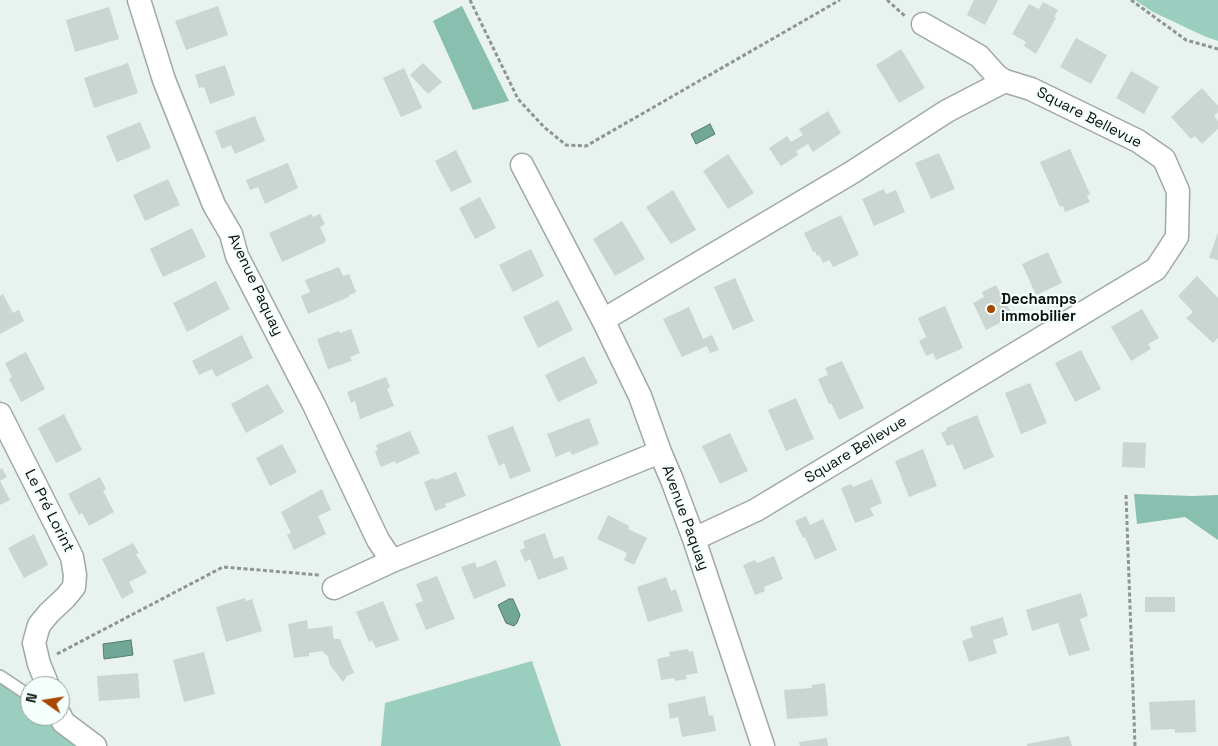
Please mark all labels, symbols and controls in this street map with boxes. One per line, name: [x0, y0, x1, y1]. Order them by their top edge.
street label: Square Bellevue: [1033, 84, 1145, 152]
street label: Avenue Paquay: [223, 231, 287, 339]
place label: Dechamps immobilier: [1001, 291, 1077, 326]
marker: Dechamps immobilier: [985, 303, 997, 315]
street label: Square Bellevue: [802, 413, 910, 487]
street label: Avenue Paquay: [658, 463, 712, 573]
street label: Le Pré Lorint: [20, 467, 78, 555]
north arrow: [20, 676, 70, 726]
text: N: [22, 691, 41, 704]

